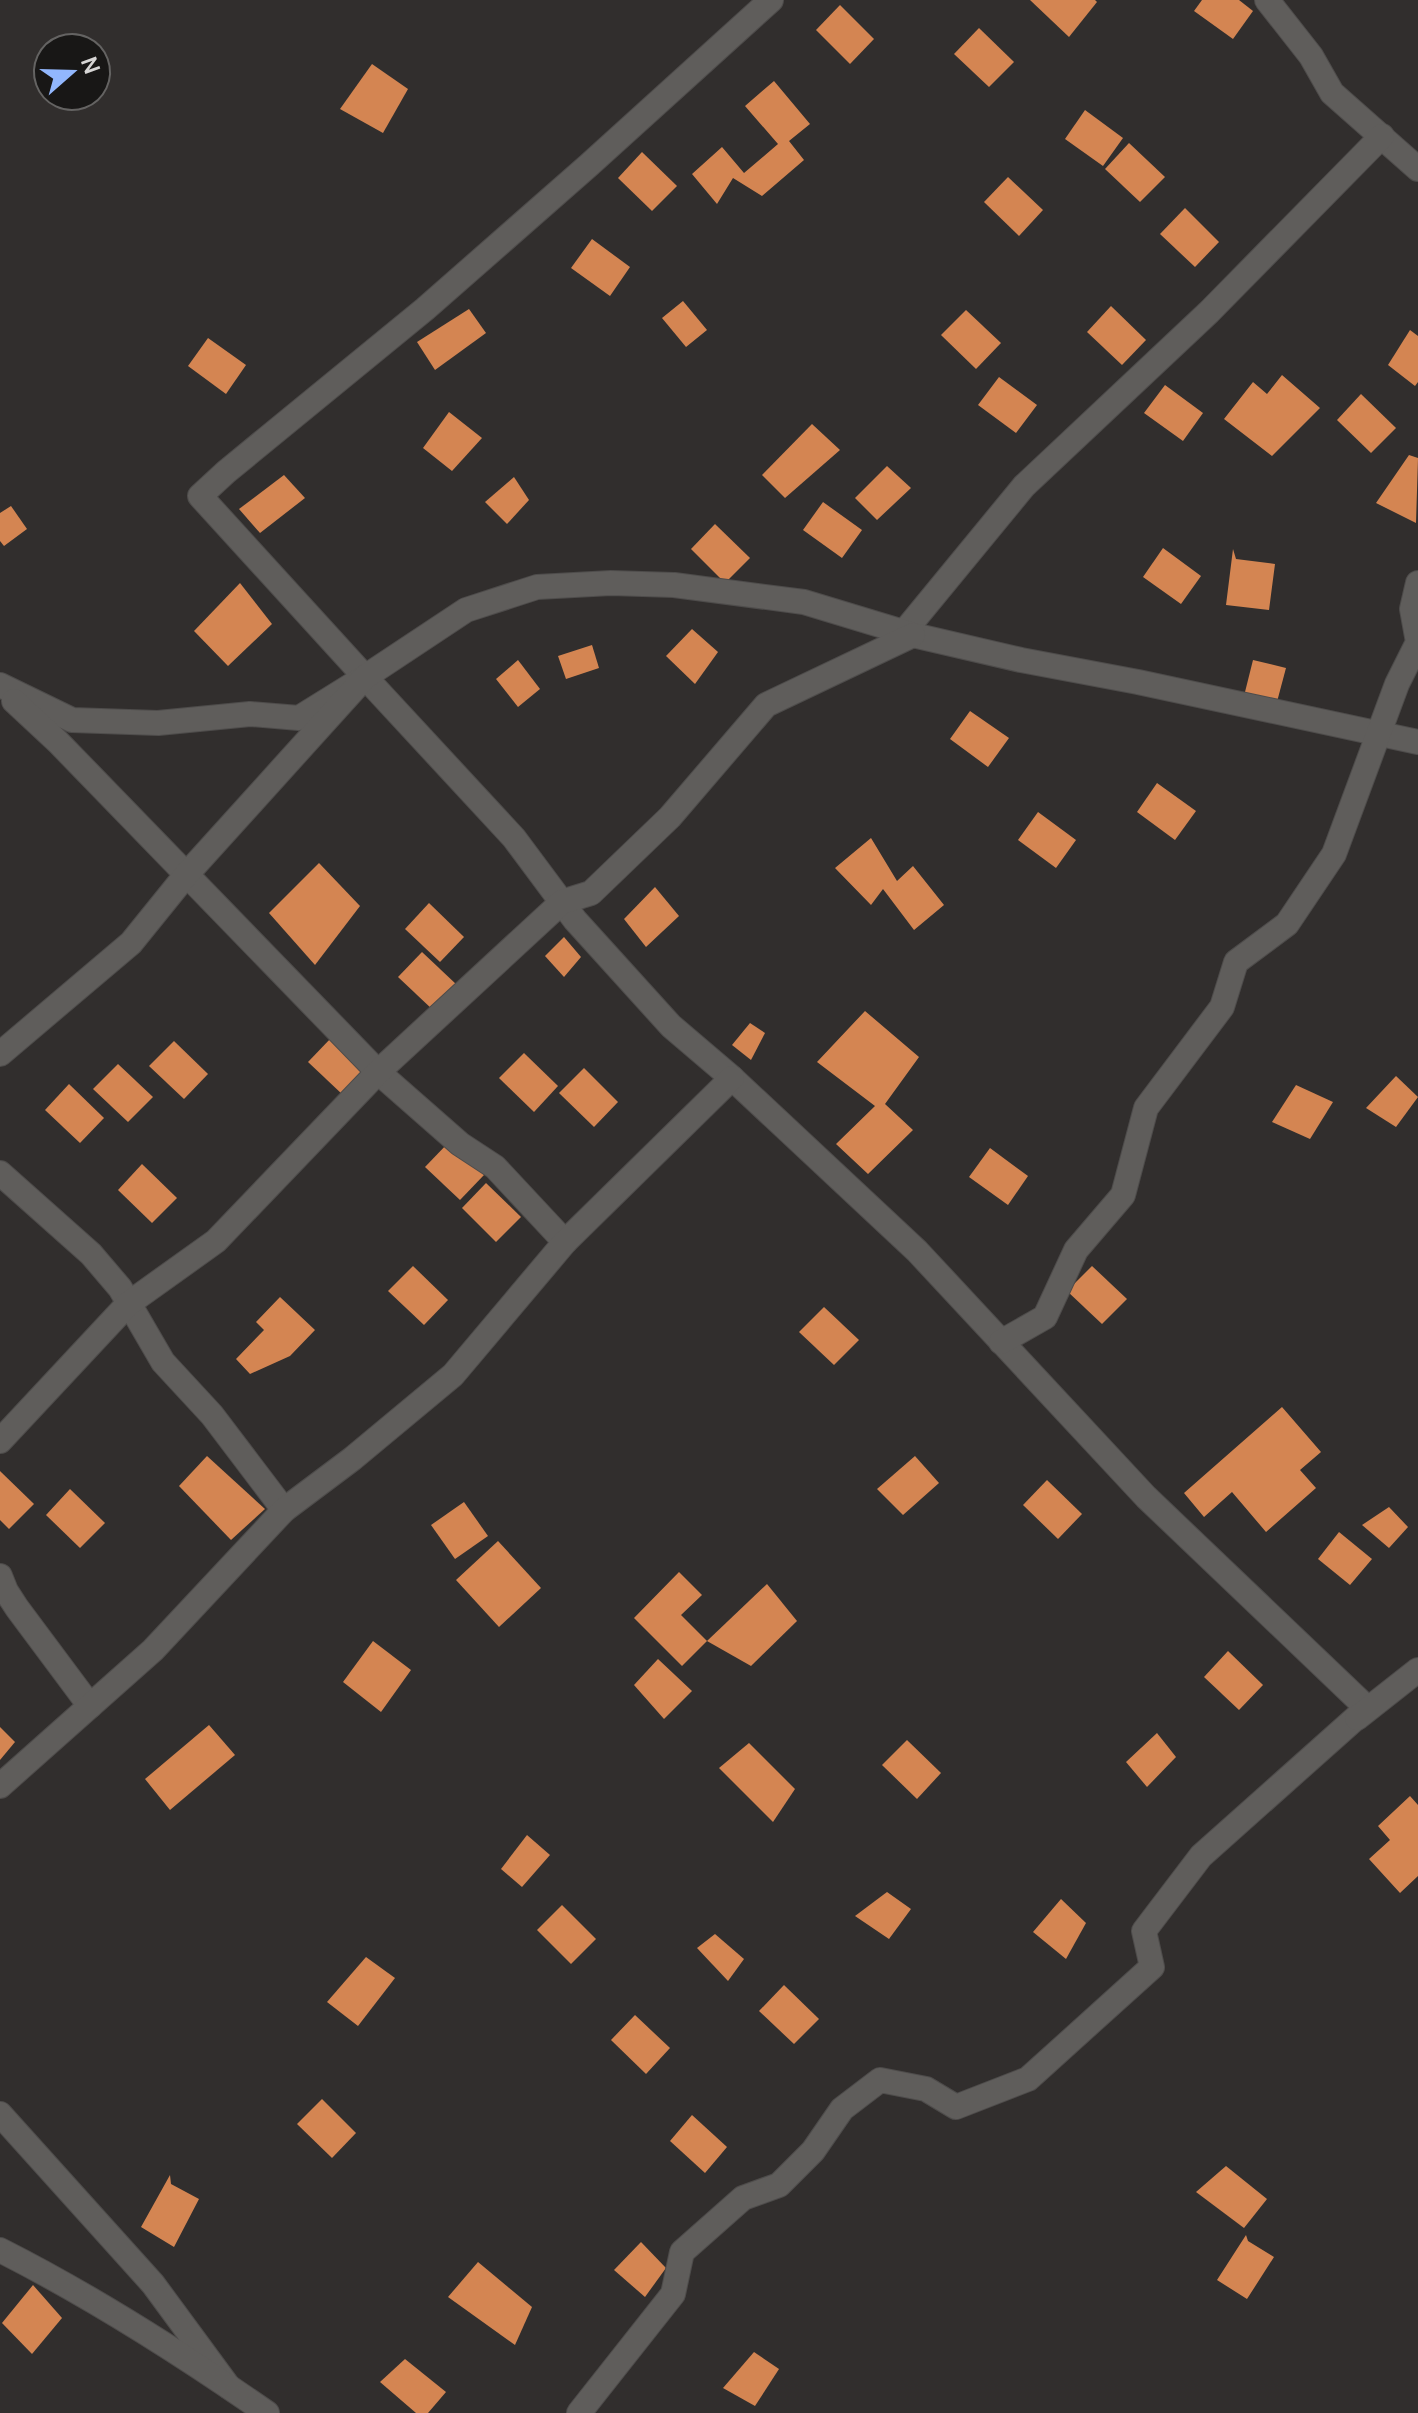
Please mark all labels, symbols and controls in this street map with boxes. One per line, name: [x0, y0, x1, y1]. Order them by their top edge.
north arrow: [32, 32, 112, 112]
text: N: [74, 53, 108, 78]

